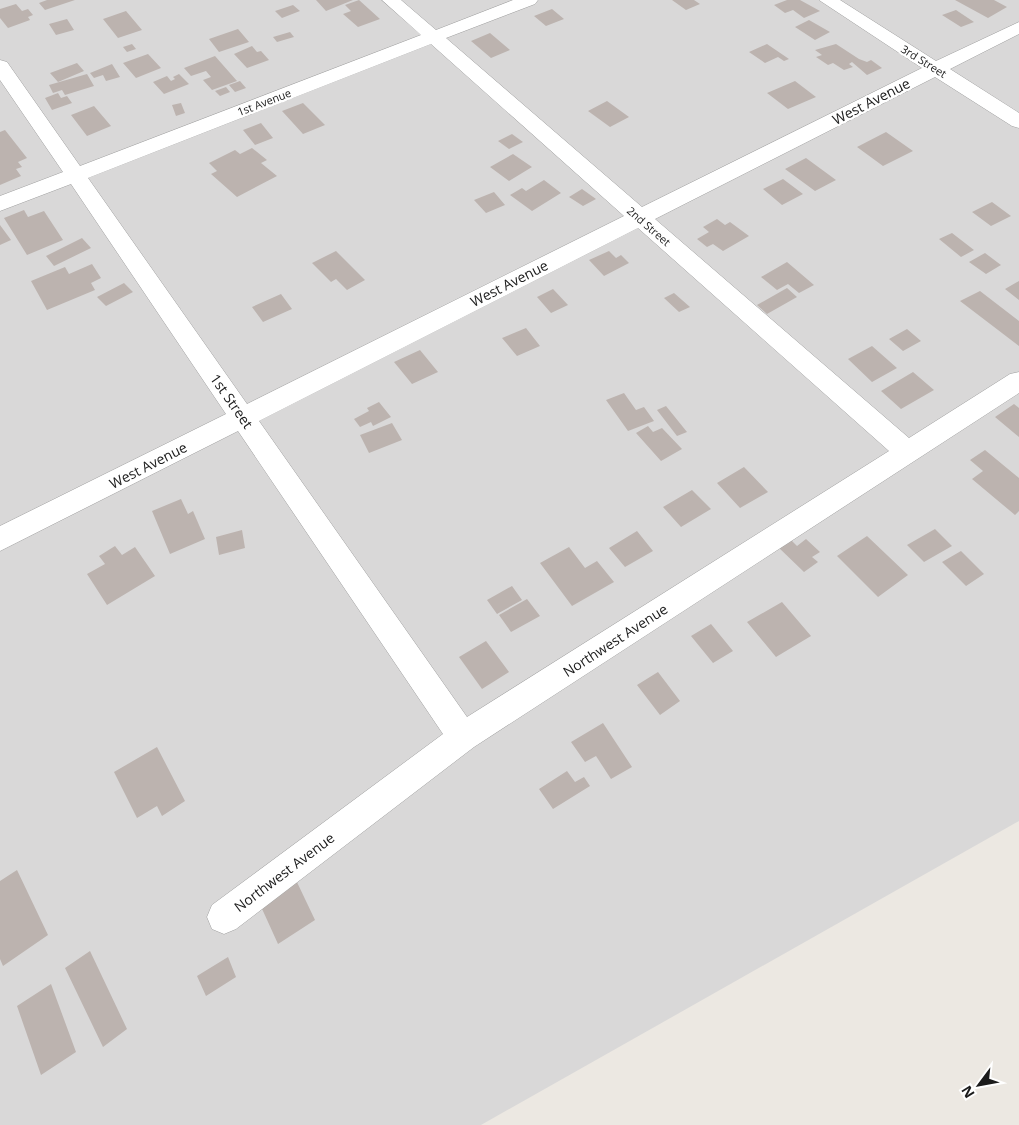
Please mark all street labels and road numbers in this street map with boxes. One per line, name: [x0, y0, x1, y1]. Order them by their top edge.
street label: 3rd Street: [898, 41, 950, 81]
street label: West Avenue: [829, 73, 913, 129]
street label: 1st Avenue: [235, 85, 293, 119]
street label: 2nd Street: [624, 203, 674, 249]
street label: West Avenue: [467, 255, 551, 311]
street label: 1st Street: [206, 370, 258, 432]
street label: West Avenue: [106, 437, 190, 493]
street label: Northwest Avenue: [559, 599, 671, 681]
street label: Northwest Avenue: [230, 828, 338, 916]

